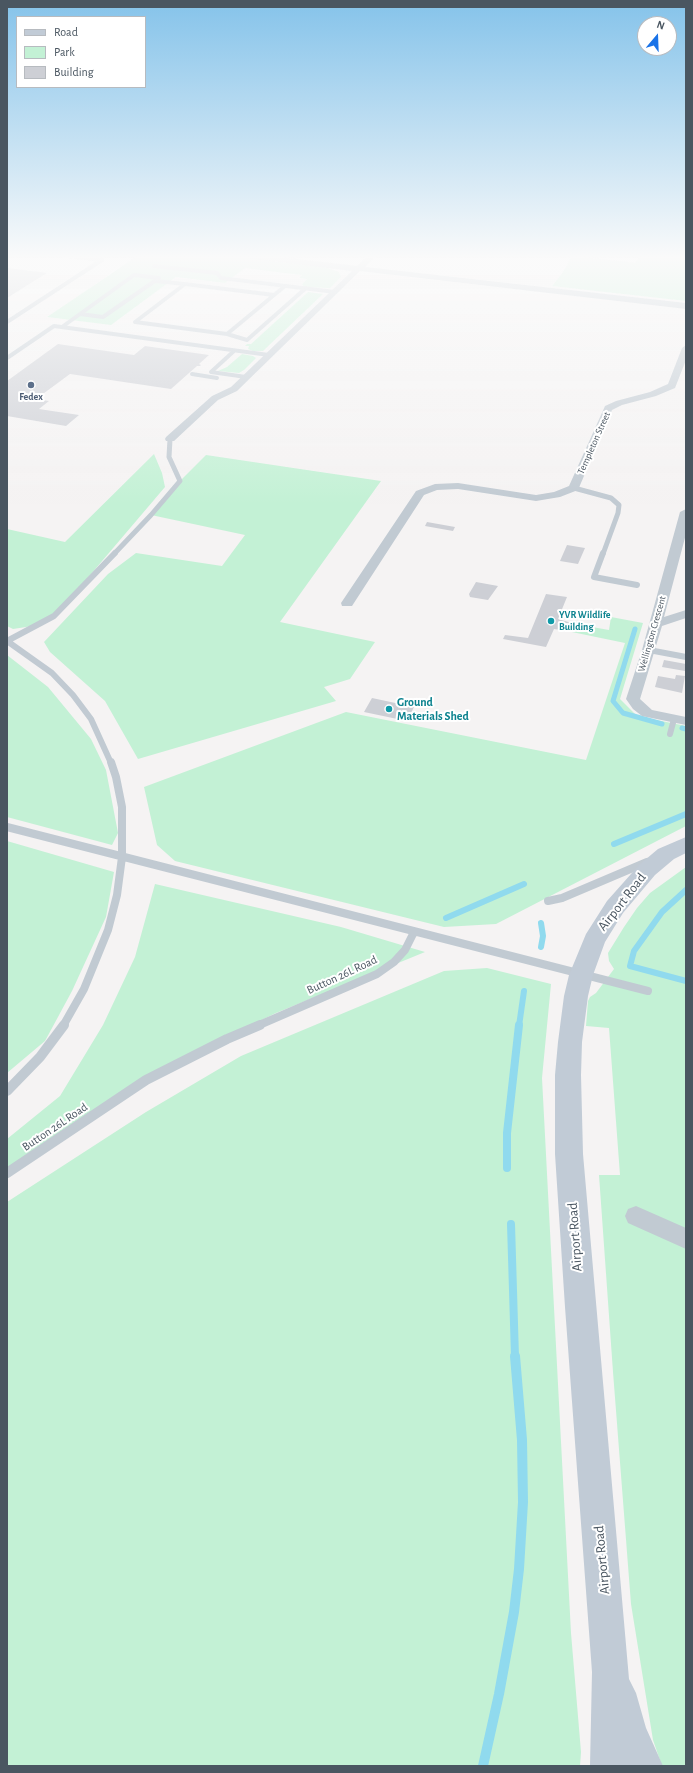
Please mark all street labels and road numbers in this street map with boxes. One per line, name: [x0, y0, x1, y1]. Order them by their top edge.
street label: Templeton Street: [575, 410, 613, 476]
street label: Wellington Crescent: [635, 595, 669, 673]
street label: Airport Road: [594, 870, 650, 934]
street label: Button 26L Road: [305, 952, 379, 998]
street label: Button 26L Road: [19, 1100, 91, 1154]
street label: Airport Road: [564, 1202, 586, 1272]
street label: Airport Road: [591, 1525, 613, 1595]

